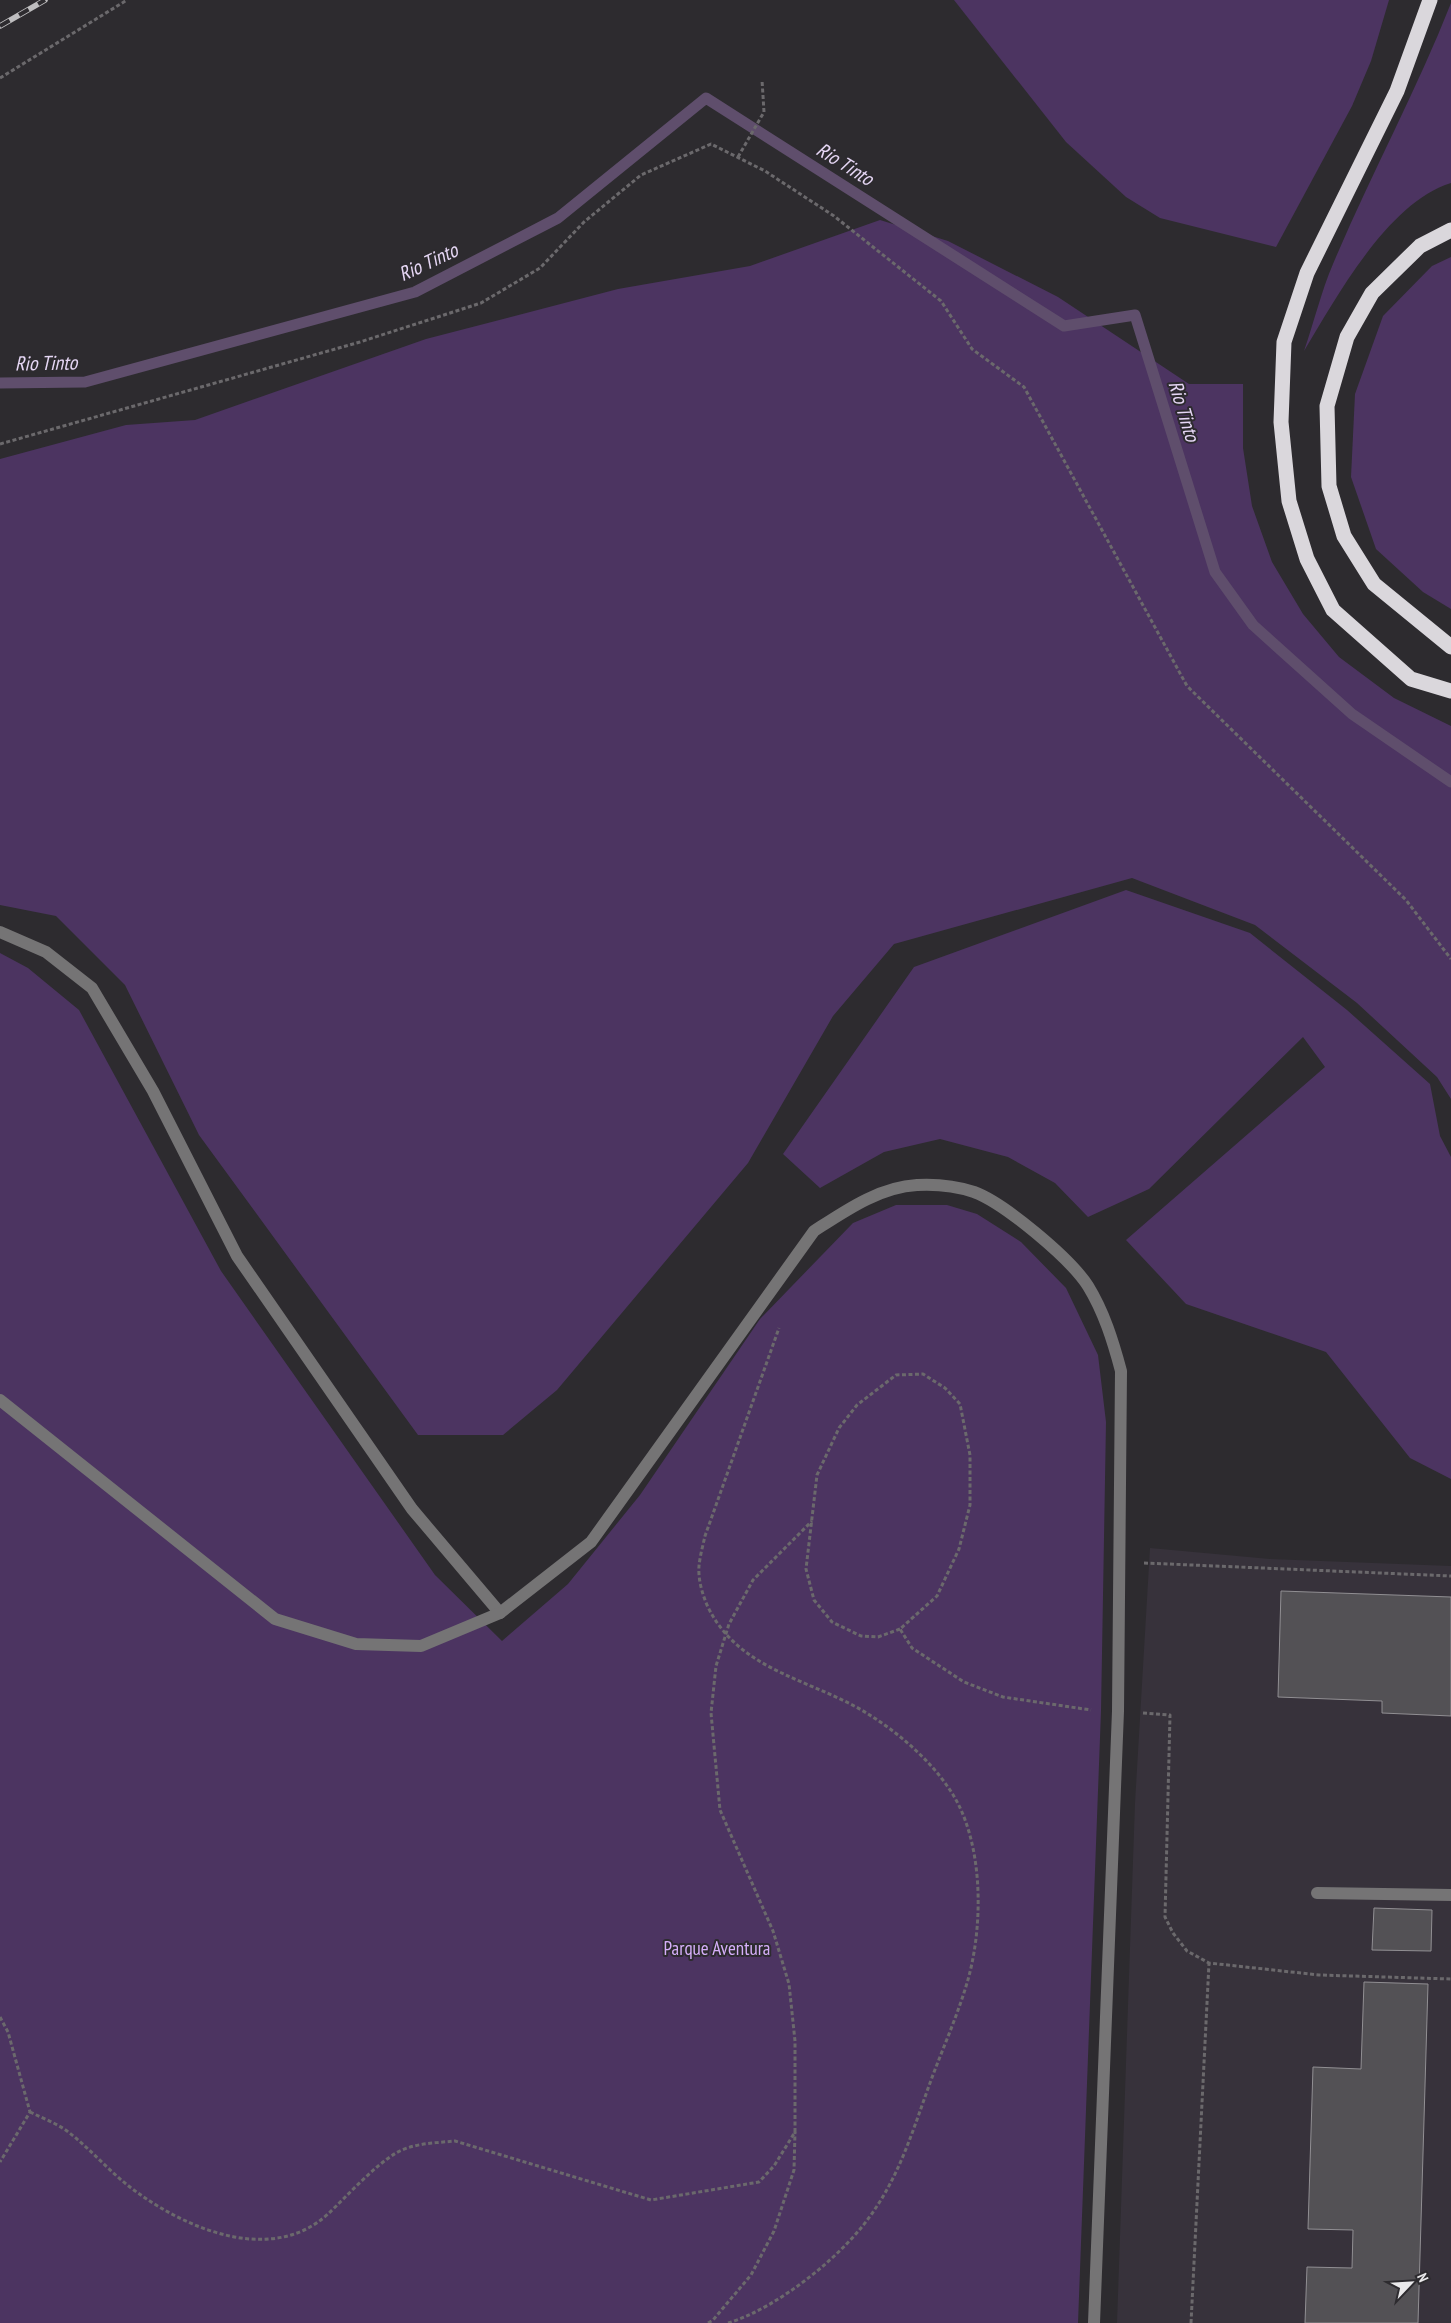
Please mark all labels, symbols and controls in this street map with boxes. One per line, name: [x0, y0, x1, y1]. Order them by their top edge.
water label: Rio Tinto: [812, 136, 879, 192]
water label: Rio Tinto: [394, 236, 463, 287]
water label: Rio Tinto: [15, 349, 79, 377]
water label: Rio Tinto: [1162, 377, 1206, 446]
park label: Parque Aventura: [664, 1936, 770, 1960]
north arrow: [1386, 2258, 1436, 2308]
text: N: [1413, 2270, 1433, 2285]

